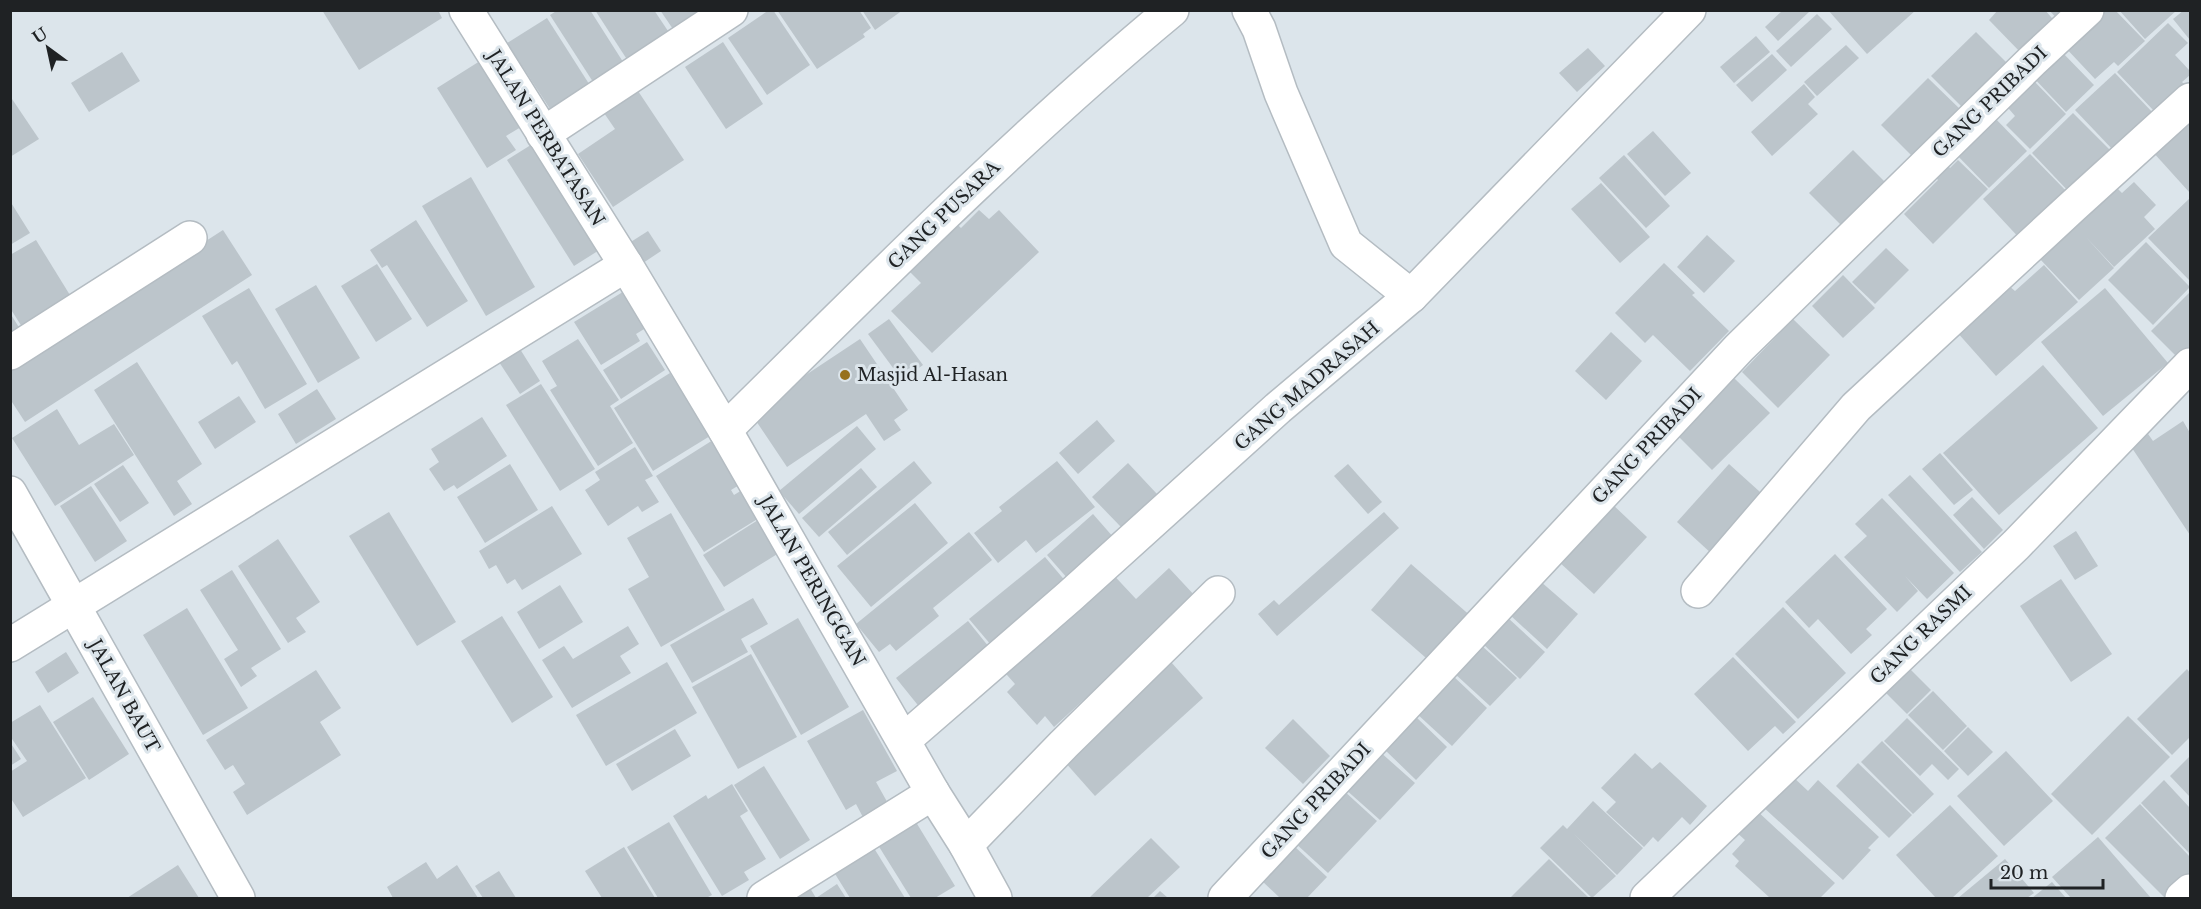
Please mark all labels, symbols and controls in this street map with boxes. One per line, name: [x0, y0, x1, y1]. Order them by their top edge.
north arrow: [18, 18, 78, 78]
text: U: [28, 23, 51, 48]
street label: GANG PRIBADI: [1928, 42, 2052, 162]
street label: JALAN PERBATASAN: [482, 44, 609, 230]
street label: GANG PUSARA: [884, 155, 1005, 274]
street label: GANG MADRASAH: [1230, 317, 1384, 455]
place label: Masjid Al-Hasan: [857, 364, 1008, 386]
marker: Masjid Al-Hasan: [838, 368, 852, 382]
street label: GANG PRIBADI: [1588, 383, 1706, 509]
street label: JALAN PERINGGAN: [753, 490, 870, 670]
street label: GANG RASMI: [1866, 581, 1976, 689]
street label: JALAN BAUT: [83, 634, 164, 757]
street label: GANG PRIBADI: [1257, 738, 1375, 864]
scale bar: [1991, 852, 2104, 890]
text: 20 m: [2000, 862, 2048, 884]

